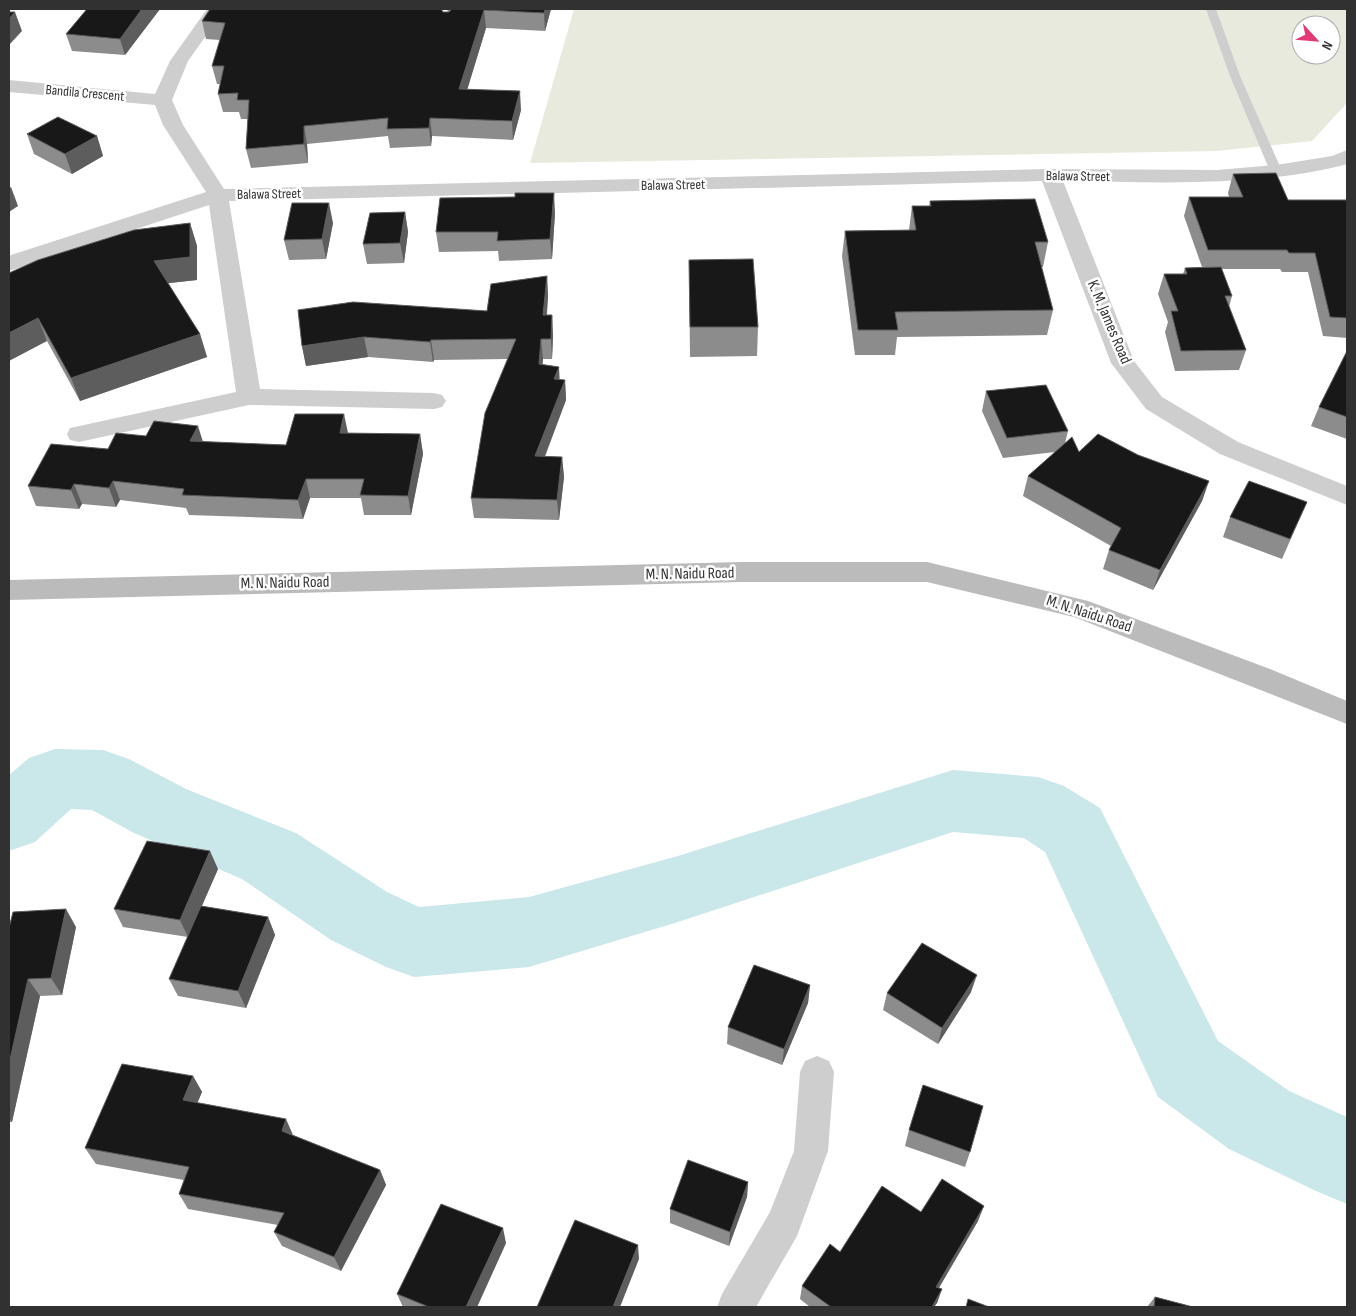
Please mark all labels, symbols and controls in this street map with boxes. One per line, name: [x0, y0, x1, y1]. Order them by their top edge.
north arrow: [1291, 15, 1341, 65]
text: N: [1318, 38, 1337, 53]
street label: Bandila Crescent: [45, 81, 125, 105]
street label: Balawa Street: [1046, 167, 1110, 185]
street label: Balawa Street: [641, 176, 705, 194]
street label: Balawa Street: [237, 185, 301, 203]
street label: K. M. James Road: [1083, 277, 1135, 367]
street label: M. N. Naidu Road: [646, 564, 734, 584]
street label: M. N. Naidu Road: [241, 573, 329, 593]
street label: M. N. Naidu Road: [1044, 591, 1134, 637]

